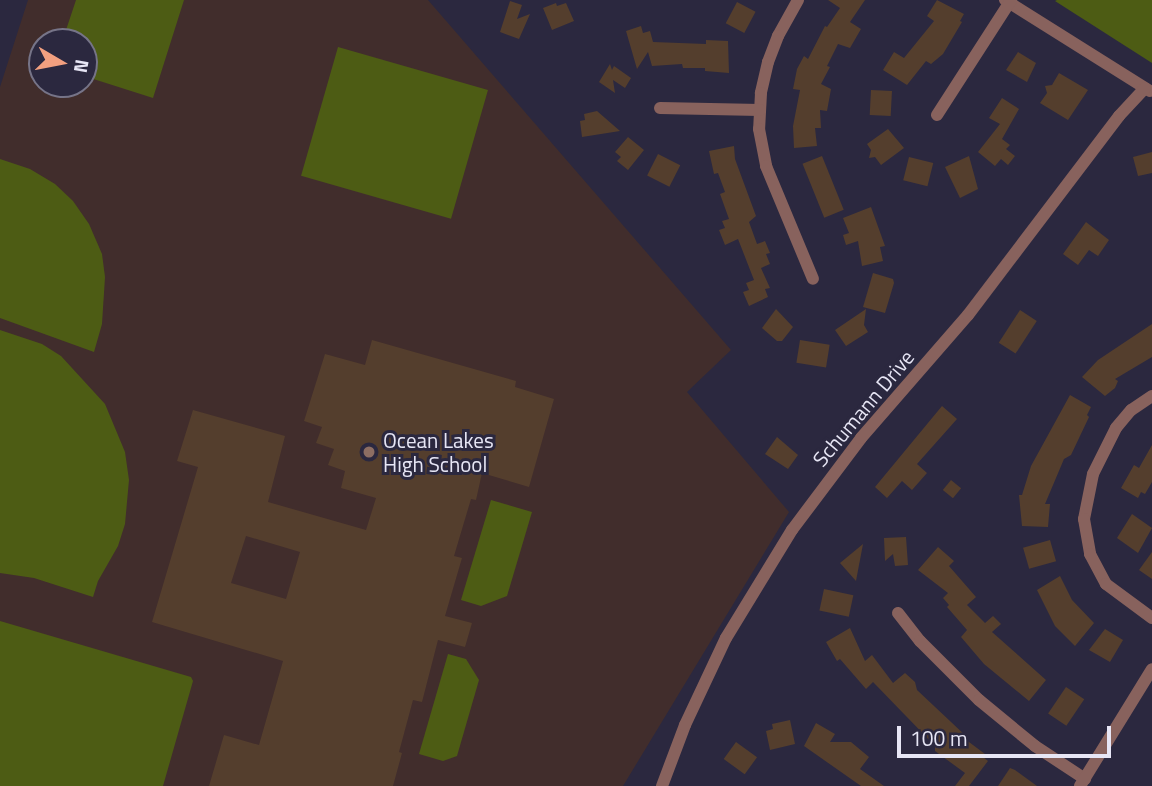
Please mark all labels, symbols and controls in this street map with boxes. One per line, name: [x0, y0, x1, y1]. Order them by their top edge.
north arrow: [28, 28, 98, 98]
text: N: [67, 57, 98, 75]
street label: Schumann Drive: [807, 345, 919, 471]
place label: Ocean Lakes High School: [383, 427, 494, 477]
marker: Ocean Lakes High School: [361, 444, 377, 460]
scale bar: [900, 712, 1114, 756]
text: 100 m: [910, 722, 967, 754]

